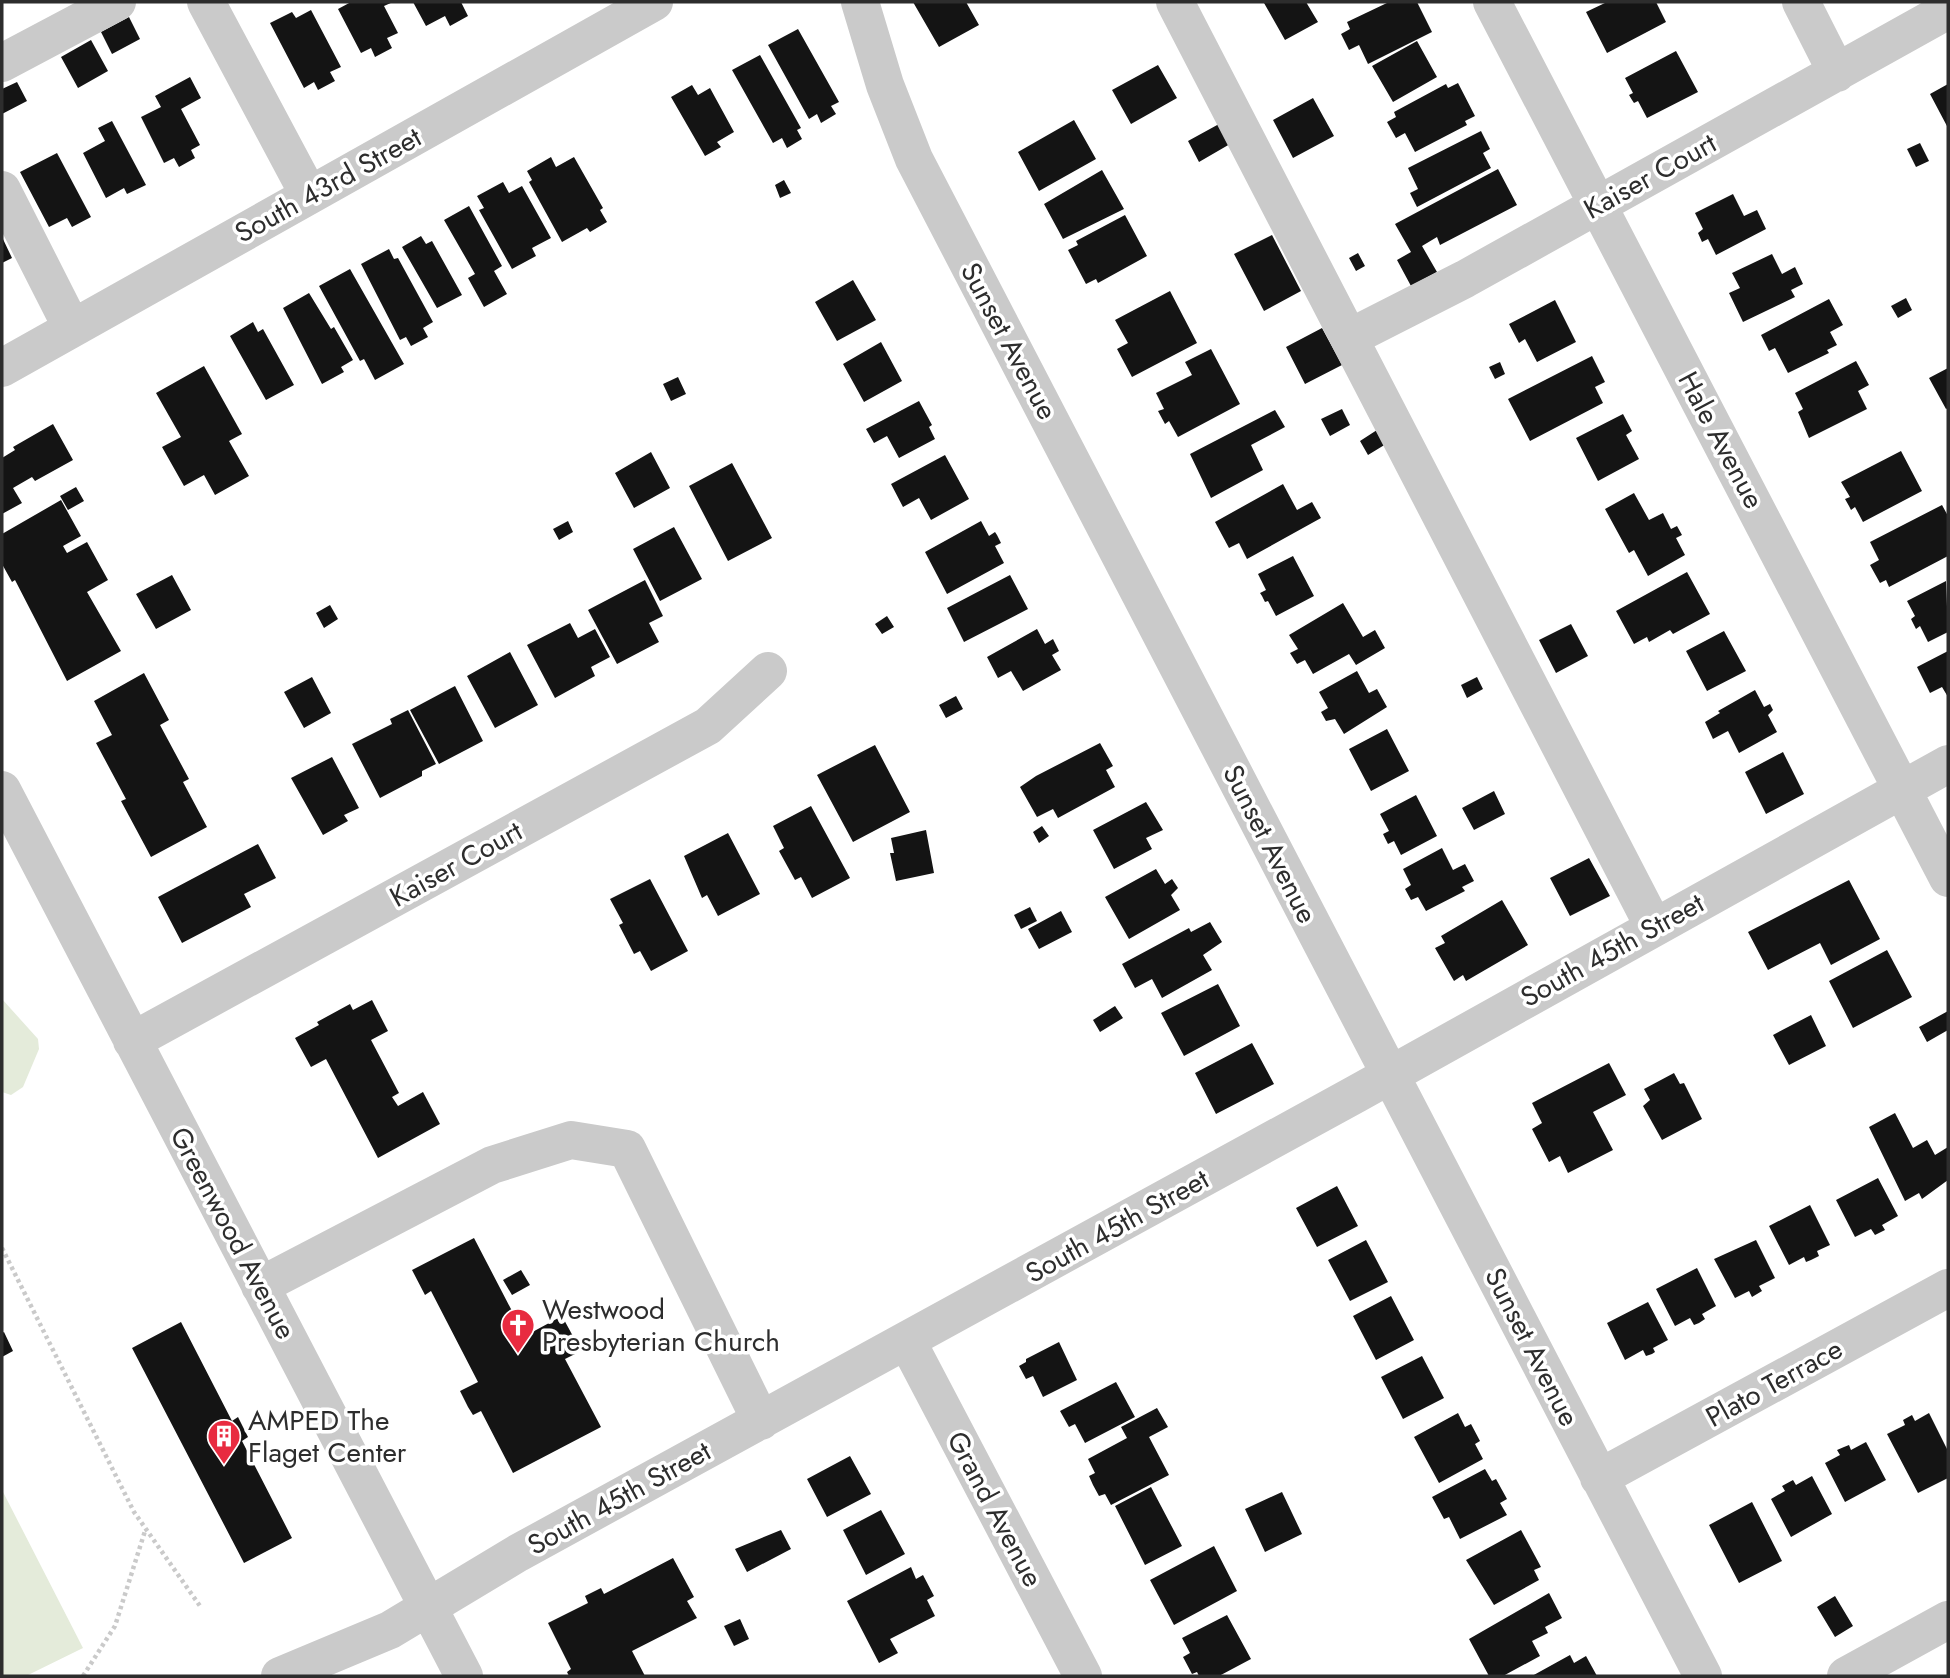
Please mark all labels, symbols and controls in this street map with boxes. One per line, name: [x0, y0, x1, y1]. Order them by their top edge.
street label: South 43rd Street: [227, 117, 429, 253]
street label: Kaiser Court: [1576, 123, 1724, 229]
street label: Sunset Avenue: [950, 255, 1068, 427]
street label: Hale Avenue: [1668, 364, 1774, 516]
street label: Sunset Avenue: [1213, 758, 1327, 930]
street label: Kaiser Court: [382, 811, 530, 917]
street label: South 45th Street: [1513, 883, 1711, 1017]
street label: Greenwood Avenue: [160, 1120, 306, 1346]
street label: South 45th Street: [1018, 1159, 1216, 1293]
street label: Sunset Avenue: [1475, 1261, 1589, 1433]
place label: Westwood Presbyterian Church: [542, 1289, 780, 1362]
church icon: Westwood Presbyterian Church: [499, 1306, 537, 1355]
street label: Plato Terrace: [1698, 1329, 1850, 1437]
place label: AMPED The Flaget Center: [248, 1400, 407, 1473]
building icon: AMPED The Flaget Center: [205, 1417, 243, 1466]
street label: Grand Avenue: [937, 1424, 1053, 1594]
street label: South 45th Street: [520, 1431, 718, 1565]

